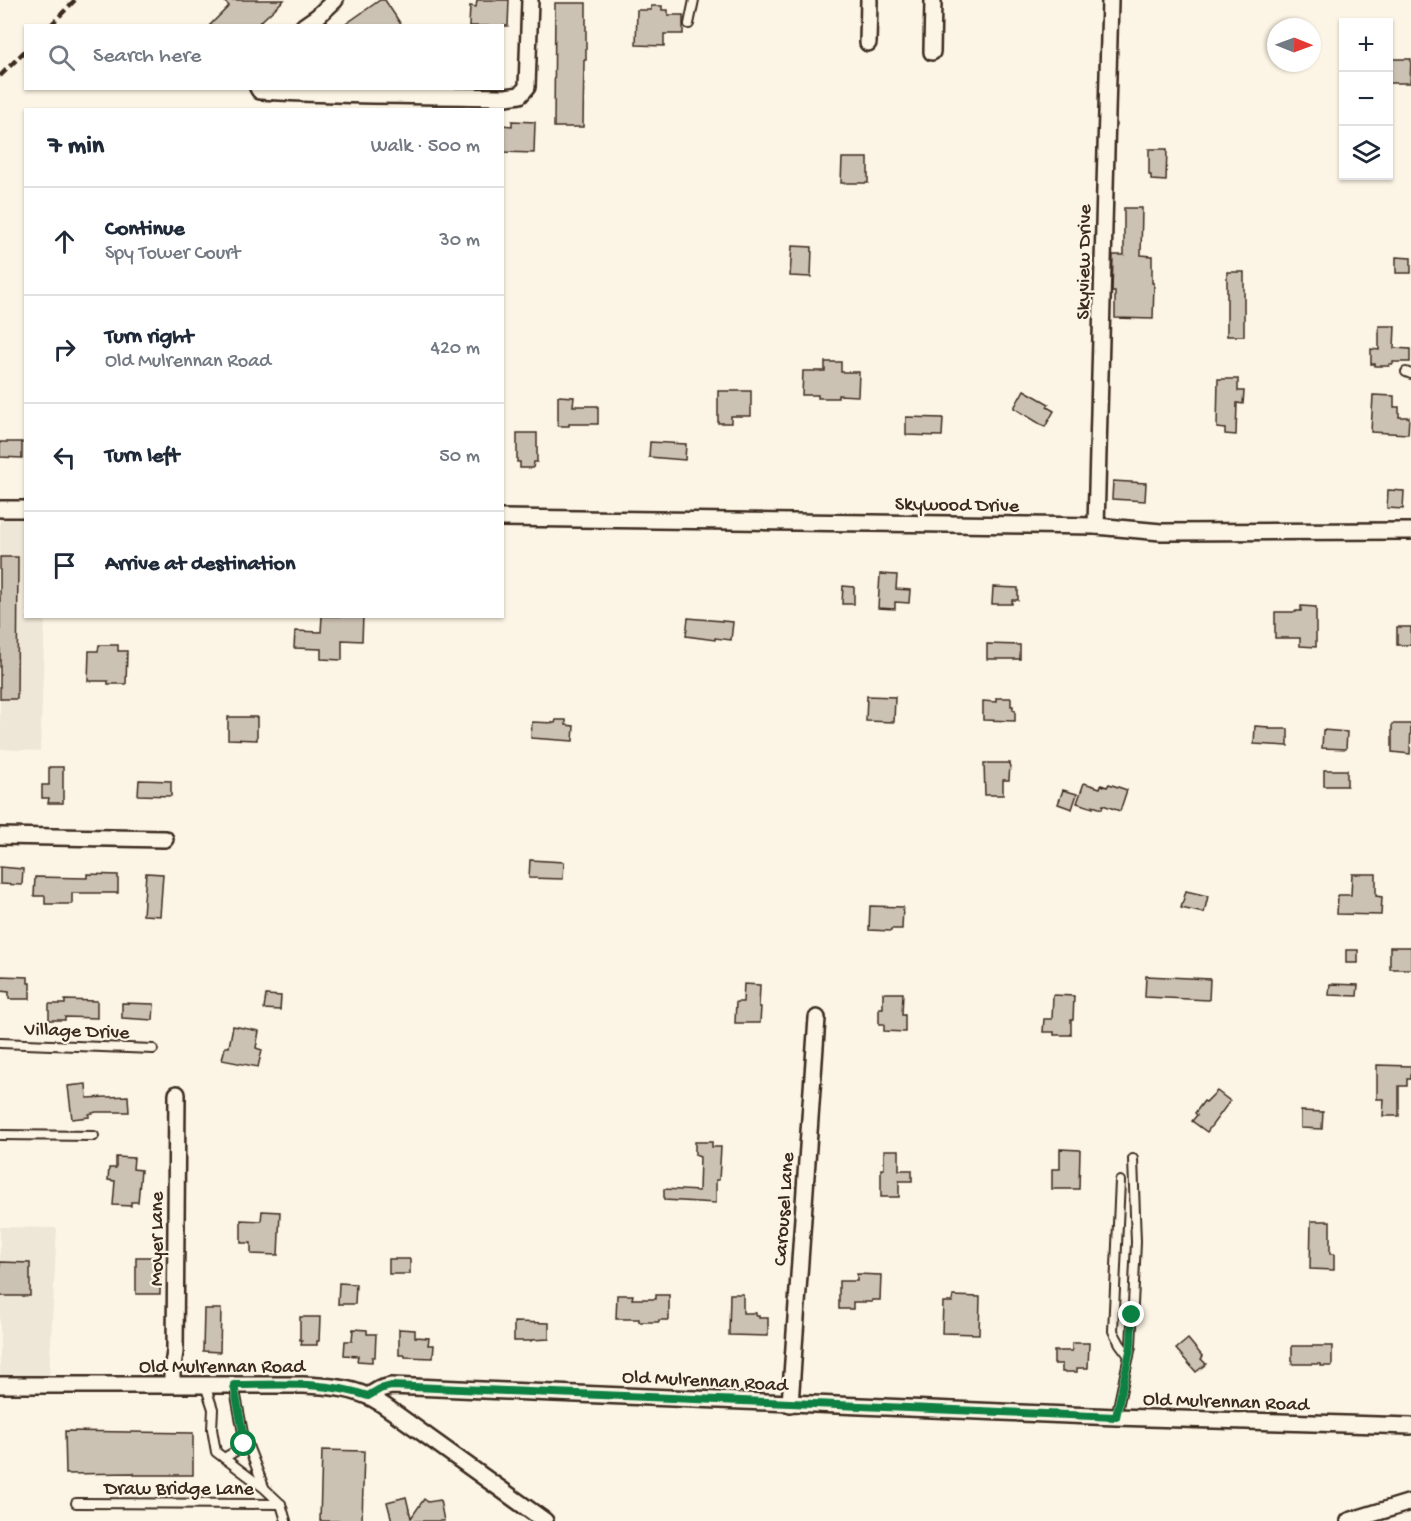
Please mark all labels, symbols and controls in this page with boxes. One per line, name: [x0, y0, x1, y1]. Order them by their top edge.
north arrow: [1267, 18, 1321, 72]
map controls: [1339, 18, 1393, 180]
button: +: [1339, 18, 1393, 72]
search box: [24, 24, 504, 90]
icon: search: [45, 41, 78, 74]
text: Search here: [93, 44, 201, 70]
button: −: [1339, 72, 1393, 126]
button: layers: [1339, 126, 1393, 180]
text: 7 min: [48, 132, 104, 163]
text: Walk · 500 m: [371, 136, 480, 159]
street label: Skyview Drive: [1073, 204, 1098, 320]
text: Continue: [105, 217, 185, 243]
icon: ahead: [48, 225, 81, 258]
text: 30 m: [439, 230, 480, 253]
text: Spy Tower Court: [105, 243, 240, 266]
text: Turn right: [105, 325, 193, 351]
icon: right: [48, 333, 81, 366]
text: 420 m: [430, 338, 480, 361]
text: Old Mulrennan Road: [105, 351, 271, 374]
icon: left: [48, 441, 81, 474]
text: Turn left: [105, 444, 179, 470]
text: 50 m: [439, 446, 480, 469]
street label: Skywood Drive: [895, 494, 1020, 519]
icon: arrive: [48, 549, 81, 582]
text: Arrive at destination: [105, 552, 295, 578]
street label: Village Drive: [23, 1019, 131, 1046]
street label: Carousel Lane: [770, 1151, 801, 1267]
street label: Moyer Lane: [147, 1191, 170, 1286]
route end: [1118, 1301, 1144, 1327]
street label: Old Mulrennan Road: [139, 1357, 307, 1380]
street label: Old Mulrennan Road: [621, 1367, 791, 1398]
street label: Old Mulrennan Road: [1143, 1389, 1312, 1418]
route start: [230, 1430, 256, 1456]
street label: Draw Bridge Lane: [102, 1479, 254, 1502]

